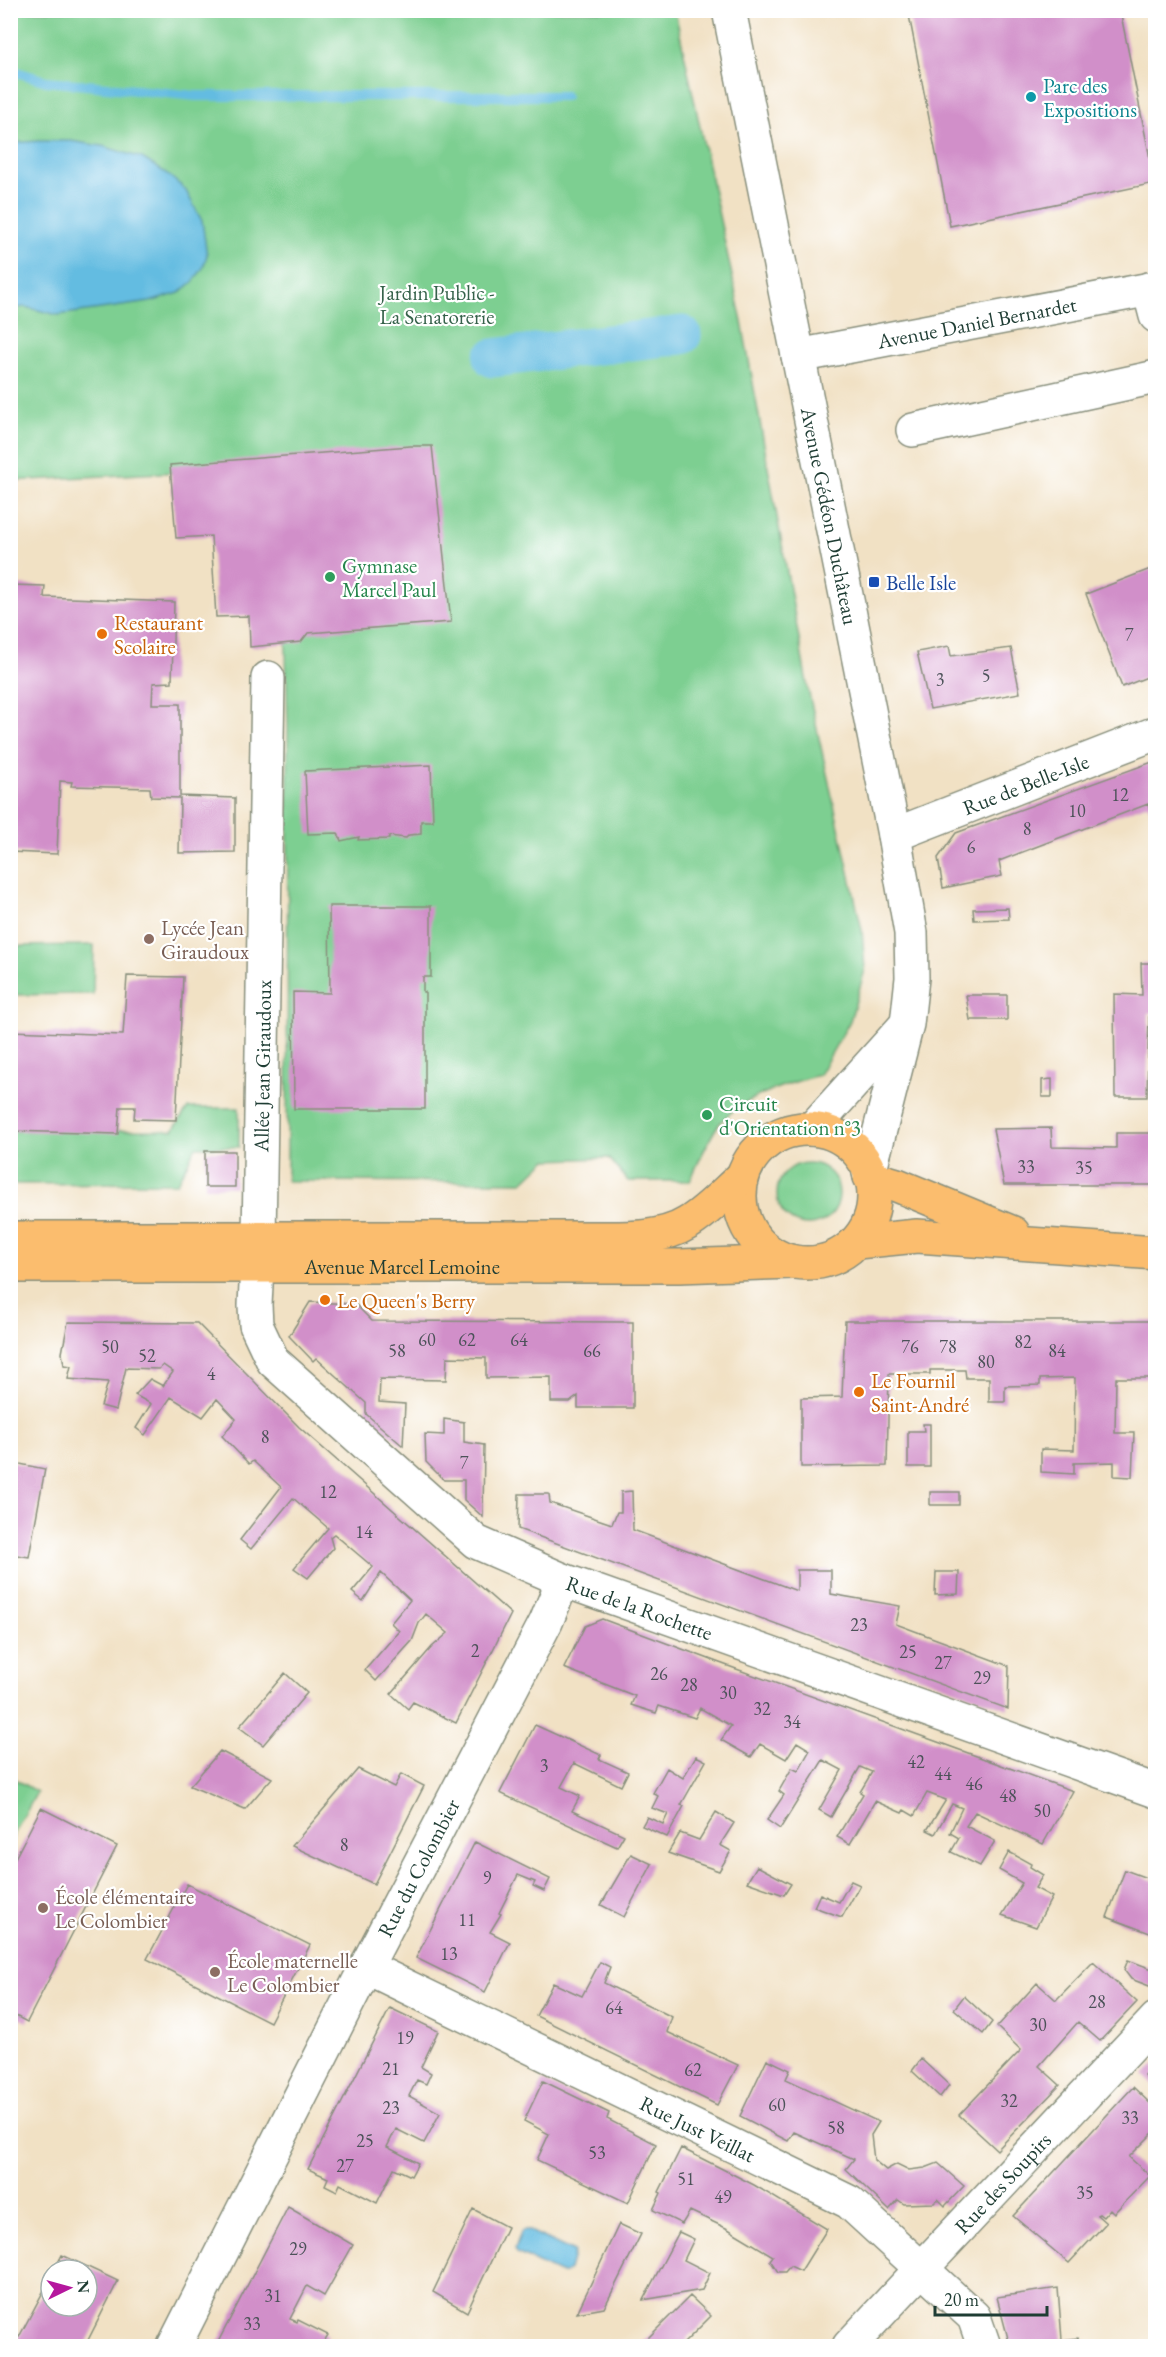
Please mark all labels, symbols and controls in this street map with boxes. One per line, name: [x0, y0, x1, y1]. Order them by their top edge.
place label: Parc des Expositions: [1043, 72, 1137, 123]
marker: Parc des Expositions: [1024, 90, 1038, 104]
park label: Jardin Public - La Senatorerie: [377, 279, 495, 330]
street label: Avenue Daniel Bernardet: [874, 290, 1079, 354]
street label: Avenue Gédéon Duchâteau: [795, 404, 865, 627]
place label: Gymnase Marcel Paul: [342, 552, 436, 603]
place label: Belle Isle: [886, 569, 956, 596]
marker: Gymnase Marcel Paul: [323, 570, 337, 584]
marker: Belle Isle: [867, 575, 881, 589]
place label: Restaurant Scolaire: [114, 609, 203, 660]
house number: 7: [1125, 623, 1134, 646]
marker: Restaurant Scolaire: [95, 627, 109, 641]
house number: 5: [982, 664, 990, 687]
house number: 3: [936, 668, 944, 691]
street label: Rue de Belle-Isle: [958, 747, 1092, 821]
house number: 12: [1111, 783, 1129, 806]
house number: 10: [1068, 799, 1086, 822]
house number: 8: [1023, 817, 1031, 840]
house number: 6: [967, 835, 976, 858]
place label: Lycée Jean Giraudoux: [161, 914, 249, 965]
marker: Lycée Jean Giraudoux: [142, 932, 156, 946]
street label: Allée Jean Giraudoux: [247, 980, 277, 1153]
place label: Circuit d'Orientation n°3: [719, 1090, 861, 1141]
marker: Circuit d'Orientation n°3: [700, 1108, 714, 1122]
house number: 33: [1017, 1155, 1035, 1178]
house number: 35: [1075, 1156, 1093, 1179]
street label: Avenue Marcel Lemoine: [303, 1253, 500, 1280]
place label: Le Queen's Berry: [337, 1287, 476, 1315]
marker: Le Queen's Berry: [318, 1293, 332, 1307]
house number: 60: [418, 1328, 436, 1351]
house number: 62: [458, 1328, 476, 1351]
house number: 64: [510, 1328, 528, 1351]
house number: 82: [1014, 1330, 1032, 1353]
house number: 50: [101, 1335, 119, 1358]
house number: 76: [901, 1335, 919, 1358]
house number: 78: [939, 1335, 957, 1358]
house number: 58: [388, 1339, 406, 1362]
house number: 66: [583, 1339, 601, 1362]
house number: 84: [1048, 1339, 1066, 1362]
house number: 52: [138, 1344, 156, 1367]
house number: 80: [977, 1350, 995, 1373]
house number: 4: [207, 1362, 216, 1385]
place label: Le Fournil Saint-André: [871, 1367, 969, 1418]
marker: Le Fournil Saint-André: [852, 1385, 866, 1399]
house number: 8: [261, 1425, 269, 1448]
house number: 7: [460, 1451, 469, 1474]
house number: 12: [319, 1480, 337, 1503]
house number: 14: [355, 1520, 373, 1543]
street label: Rue de la Rochette: [563, 1569, 716, 1646]
house number: 23: [850, 1613, 868, 1636]
house number: 2: [471, 1639, 480, 1662]
house number: 25: [899, 1640, 917, 1663]
house number: 27: [934, 1651, 952, 1674]
house number: 26: [650, 1662, 668, 1685]
house number: 29: [973, 1666, 991, 1689]
house number: 28: [680, 1673, 698, 1696]
house number: 30: [719, 1681, 737, 1704]
house number: 32: [753, 1697, 771, 1720]
house number: 34: [783, 1710, 801, 1733]
house number: 42: [907, 1750, 925, 1773]
house number: 3: [540, 1754, 548, 1777]
house number: 44: [934, 1762, 952, 1785]
house number: 46: [965, 1772, 983, 1795]
house number: 48: [999, 1784, 1017, 1807]
street label: Rue du Colombier: [371, 1794, 465, 1941]
house number: 50: [1033, 1799, 1051, 1822]
house number: 8: [340, 1833, 348, 1856]
house number: 9: [483, 1866, 492, 1889]
place label: École élémentaire Le Colombier: [55, 1883, 194, 1934]
marker: École élémentaire Le Colombier: [36, 1901, 50, 1915]
house number: 11: [458, 1908, 476, 1931]
house number: 13: [440, 1942, 458, 1965]
place label: École maternelle Le Colombier: [227, 1947, 358, 1998]
marker: École maternelle Le Colombier: [208, 1965, 222, 1979]
house number: 28: [1088, 1990, 1106, 2013]
house number: 64: [605, 1996, 623, 2019]
house number: 30: [1029, 2013, 1047, 2036]
house number: 19: [396, 2026, 414, 2049]
house number: 21: [382, 2057, 400, 2080]
house number: 62: [684, 2058, 702, 2081]
street label: Rue Just Veillat: [636, 2089, 760, 2168]
house number: 32: [1000, 2089, 1018, 2112]
house number: 60: [768, 2093, 786, 2116]
house number: 23: [382, 2096, 400, 2119]
house number: 33: [1121, 2106, 1139, 2129]
house number: 58: [827, 2116, 845, 2139]
street label: Rue des Soupirs: [948, 2126, 1057, 2239]
house number: 25: [356, 2129, 374, 2152]
house number: 53: [588, 2141, 606, 2164]
house number: 27: [336, 2154, 354, 2177]
house number: 51: [677, 2167, 695, 2190]
house number: 35: [1076, 2181, 1094, 2204]
house number: 49: [714, 2185, 732, 2208]
house number: 29: [289, 2237, 307, 2260]
north arrow: [39, 2258, 99, 2318]
text: N: [72, 2279, 94, 2294]
scale bar: [935, 2279, 1048, 2317]
house number: 31: [264, 2284, 282, 2307]
text: 20 m: [944, 2288, 979, 2311]
house number: 33: [243, 2312, 261, 2335]

